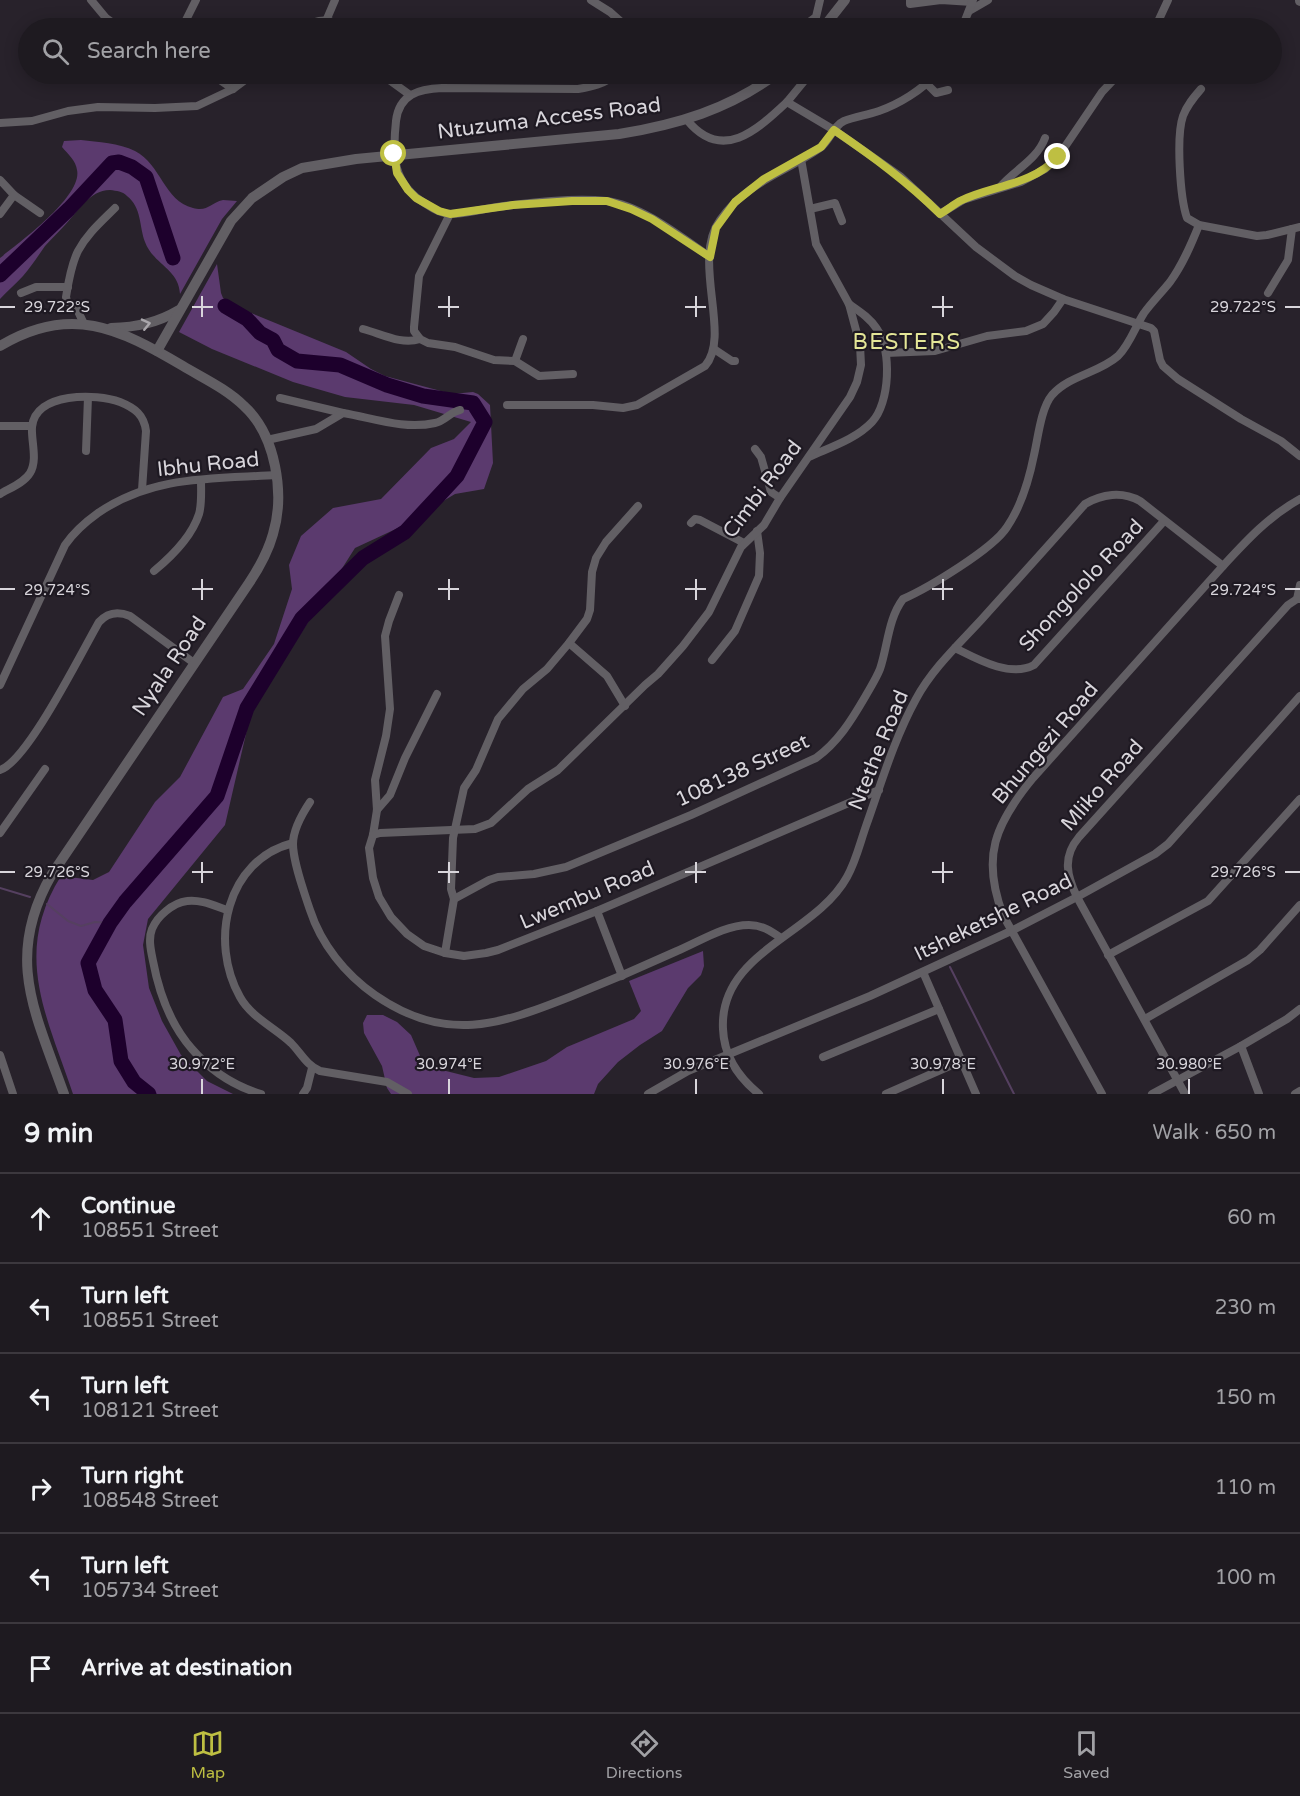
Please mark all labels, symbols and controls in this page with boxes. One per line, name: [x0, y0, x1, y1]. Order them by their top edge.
search box: [18, 18, 1282, 84]
icon: search: [39, 35, 72, 68]
text: Search here: [87, 38, 211, 64]
street label: Ntuzuma Access Road: [436, 92, 662, 145]
route start: [380, 140, 406, 166]
route end: [1044, 143, 1070, 169]
text: 29.722°S: [24, 298, 90, 316]
text: 29.722°S: [1210, 298, 1276, 316]
one-way arrow: [141, 319, 151, 332]
district label: BESTERS: [852, 329, 962, 355]
street label: Cimbi Road: [718, 436, 807, 543]
street label: Ibhu Road: [156, 447, 260, 482]
street label: Shongololo Road: [1014, 514, 1149, 657]
text: 29.724°S: [24, 581, 90, 599]
text: 29.724°S: [1210, 581, 1276, 599]
street label: Nyala Road: [127, 612, 212, 721]
street label: Bhungezi Road: [987, 677, 1104, 809]
street label: Ntethe Road: [843, 686, 914, 814]
street label: 108138 Street: [671, 729, 813, 812]
street label: Mliko Road: [1056, 735, 1149, 836]
street label: Lwembu Road: [516, 856, 658, 935]
text: 29.726°S: [24, 863, 90, 881]
text: 29.726°S: [1210, 863, 1276, 881]
street label: Itsheketshe Road: [910, 868, 1076, 967]
text: 30.972°E: [169, 1055, 235, 1073]
text: 30.974°E: [416, 1055, 482, 1073]
text: 30.976°E: [663, 1055, 729, 1073]
text: 30.978°E: [910, 1055, 976, 1073]
text: 30.980°E: [1156, 1055, 1222, 1073]
text: 9 min: [24, 1118, 93, 1149]
text: Walk · 650 m: [1153, 1121, 1276, 1145]
text: Continue: [81, 1193, 176, 1219]
icon: ahead: [24, 1202, 57, 1235]
text: 60 m: [1227, 1206, 1276, 1230]
text: 108551 Street: [81, 1219, 219, 1243]
text: Turn left: [81, 1283, 169, 1309]
icon: left: [24, 1292, 57, 1325]
text: 230 m: [1215, 1296, 1276, 1320]
text: 108551 Street: [81, 1309, 219, 1333]
text: Turn left: [81, 1373, 169, 1399]
icon: left: [24, 1382, 57, 1415]
text: 150 m: [1215, 1386, 1276, 1410]
text: 108121 Street: [81, 1399, 219, 1423]
text: Turn right: [81, 1463, 183, 1489]
icon: right: [24, 1472, 57, 1505]
text: 110 m: [1215, 1476, 1276, 1500]
text: 108548 Street: [81, 1489, 219, 1513]
text: Turn left: [81, 1553, 169, 1579]
icon: left: [24, 1562, 57, 1595]
text: 100 m: [1215, 1566, 1276, 1590]
text: 105734 Street: [81, 1579, 219, 1603]
icon: arrive: [24, 1652, 57, 1685]
text: Arrive at destination: [81, 1655, 292, 1681]
tab: Map: [190, 1727, 225, 1783]
tab: Directions: [606, 1727, 682, 1783]
tab: Saved: [1063, 1727, 1110, 1783]

